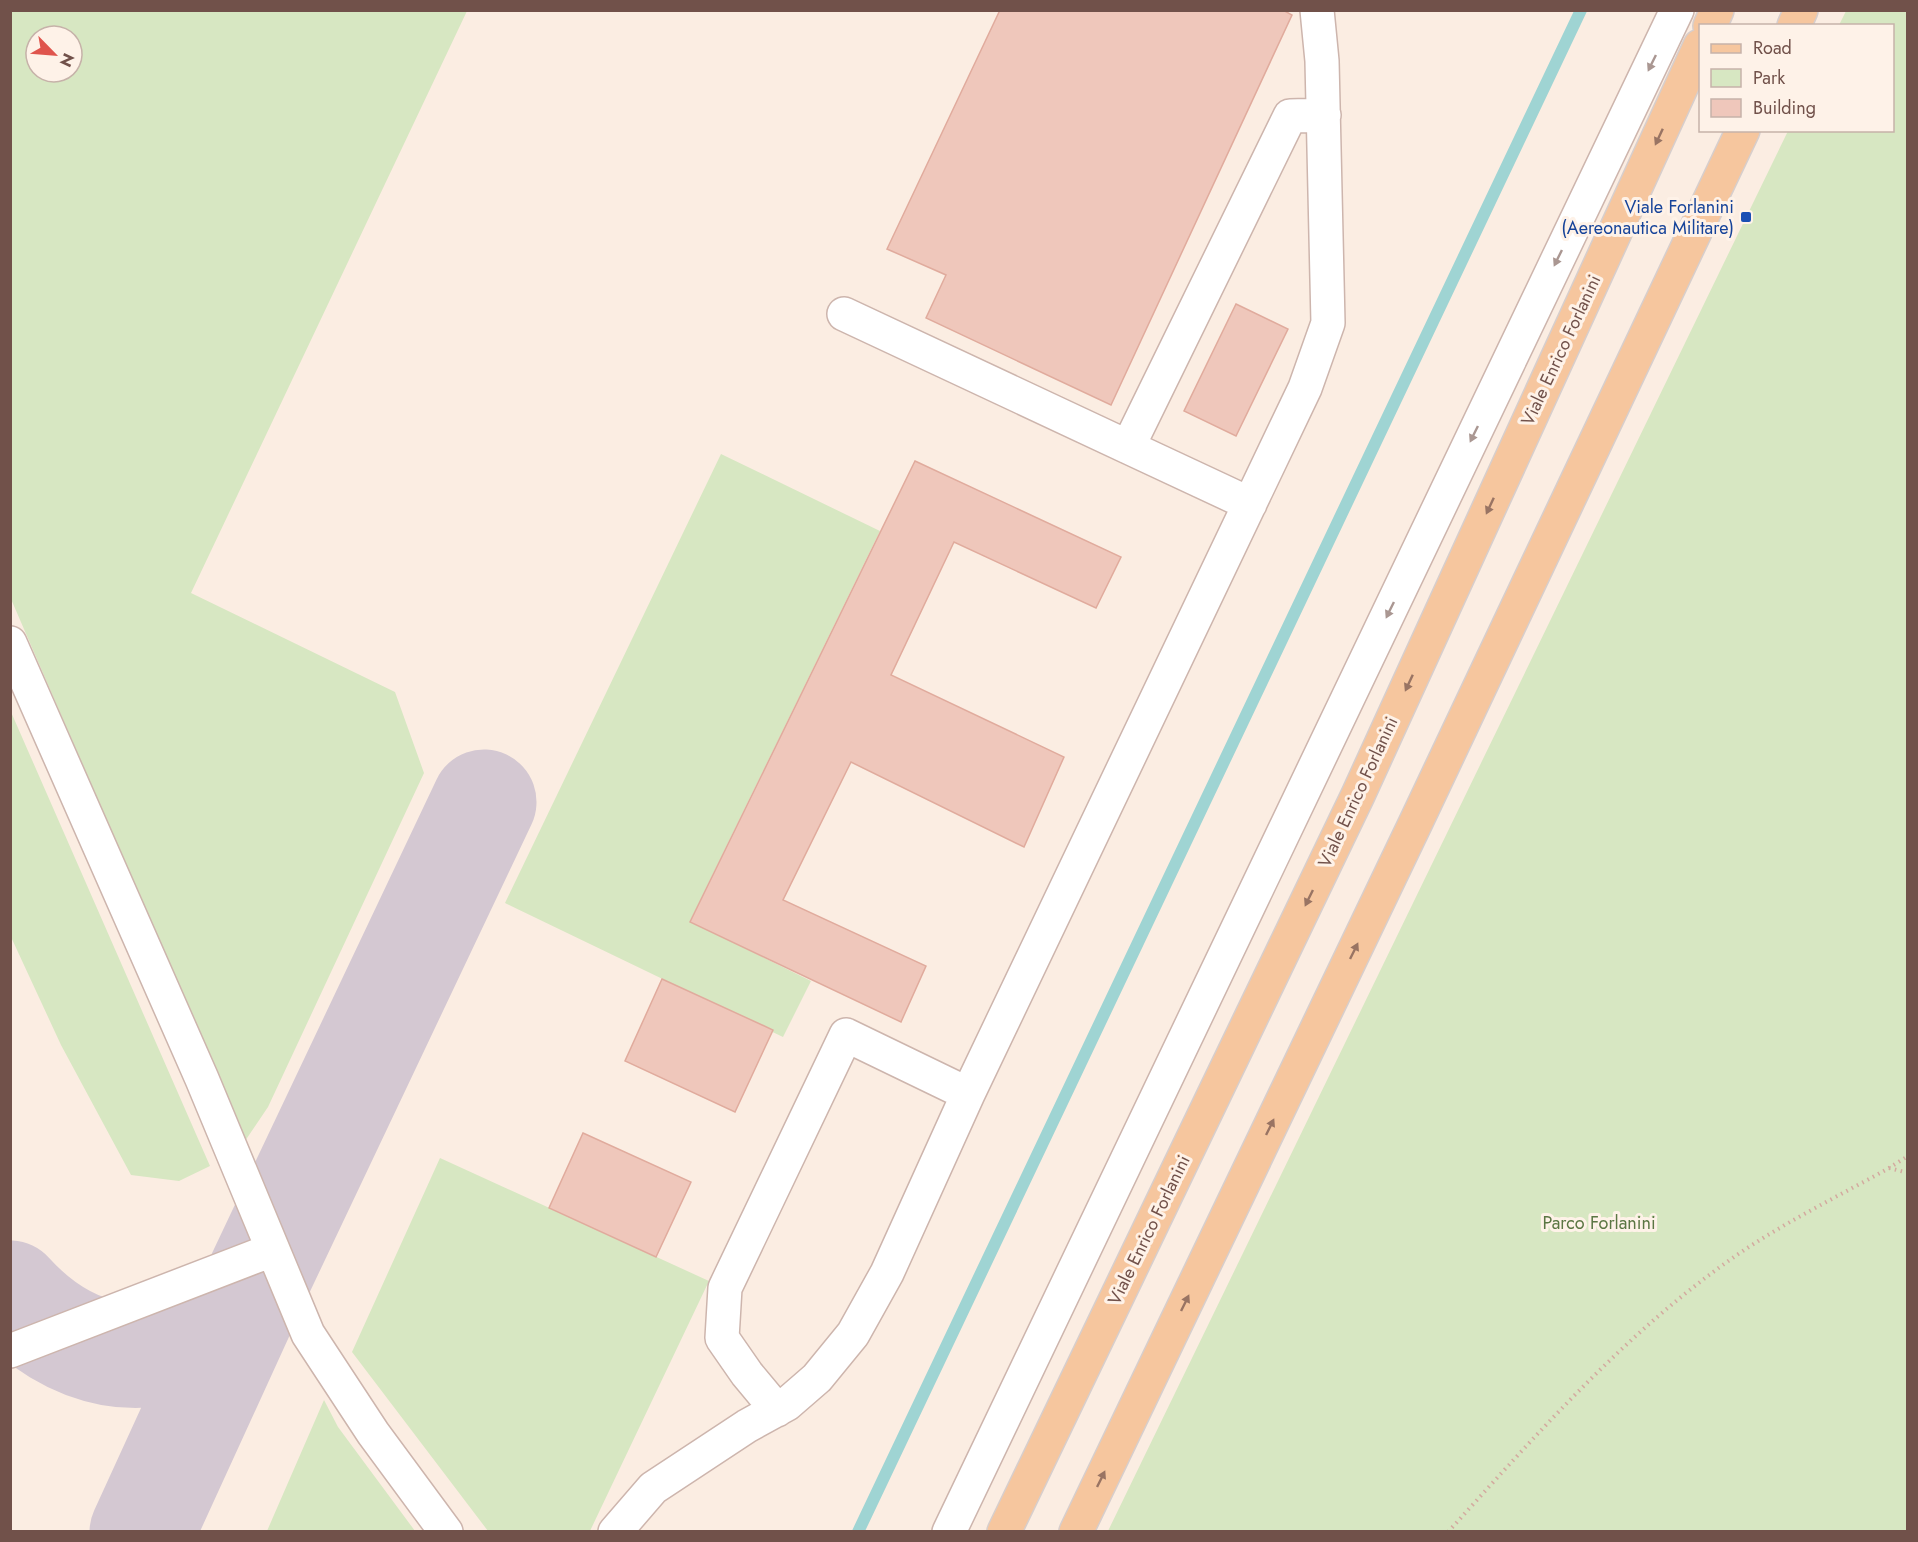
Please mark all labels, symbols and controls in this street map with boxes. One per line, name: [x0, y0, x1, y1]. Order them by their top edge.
north arrow: [24, 24, 84, 84]
legend: [1699, 24, 1894, 132]
text: Road: [1753, 35, 1792, 61]
text: N: [54, 50, 80, 71]
one-way arrow: [1647, 55, 1656, 72]
text: Park: [1753, 65, 1785, 91]
text: Building: [1753, 95, 1816, 121]
one-way arrow: [1654, 129, 1663, 146]
place label: Viale Forlanini (Aereonautica Militare): [1561, 194, 1734, 241]
marker: Viale Forlanini (Aereonautica Militare): [1739, 210, 1753, 224]
one-way arrow: [1554, 249, 1564, 267]
street label: Viale Enrico Forlanini: [1515, 270, 1607, 430]
one-way arrow: [1470, 425, 1479, 442]
one-way arrow: [1486, 497, 1495, 514]
one-way arrow: [1385, 601, 1394, 618]
one-way arrow: [1404, 675, 1414, 693]
street label: Viale Enrico Forlanini: [1312, 712, 1404, 872]
one-way arrow: [1304, 889, 1313, 906]
one-way arrow: [1350, 943, 1359, 960]
one-way arrow: [1265, 1119, 1274, 1136]
street label: Viale Enrico Forlanini: [1101, 1151, 1197, 1309]
park label: Parco Forlanini: [1542, 1210, 1656, 1236]
one-way arrow: [1180, 1294, 1190, 1312]
one-way arrow: [1096, 1470, 1106, 1487]

